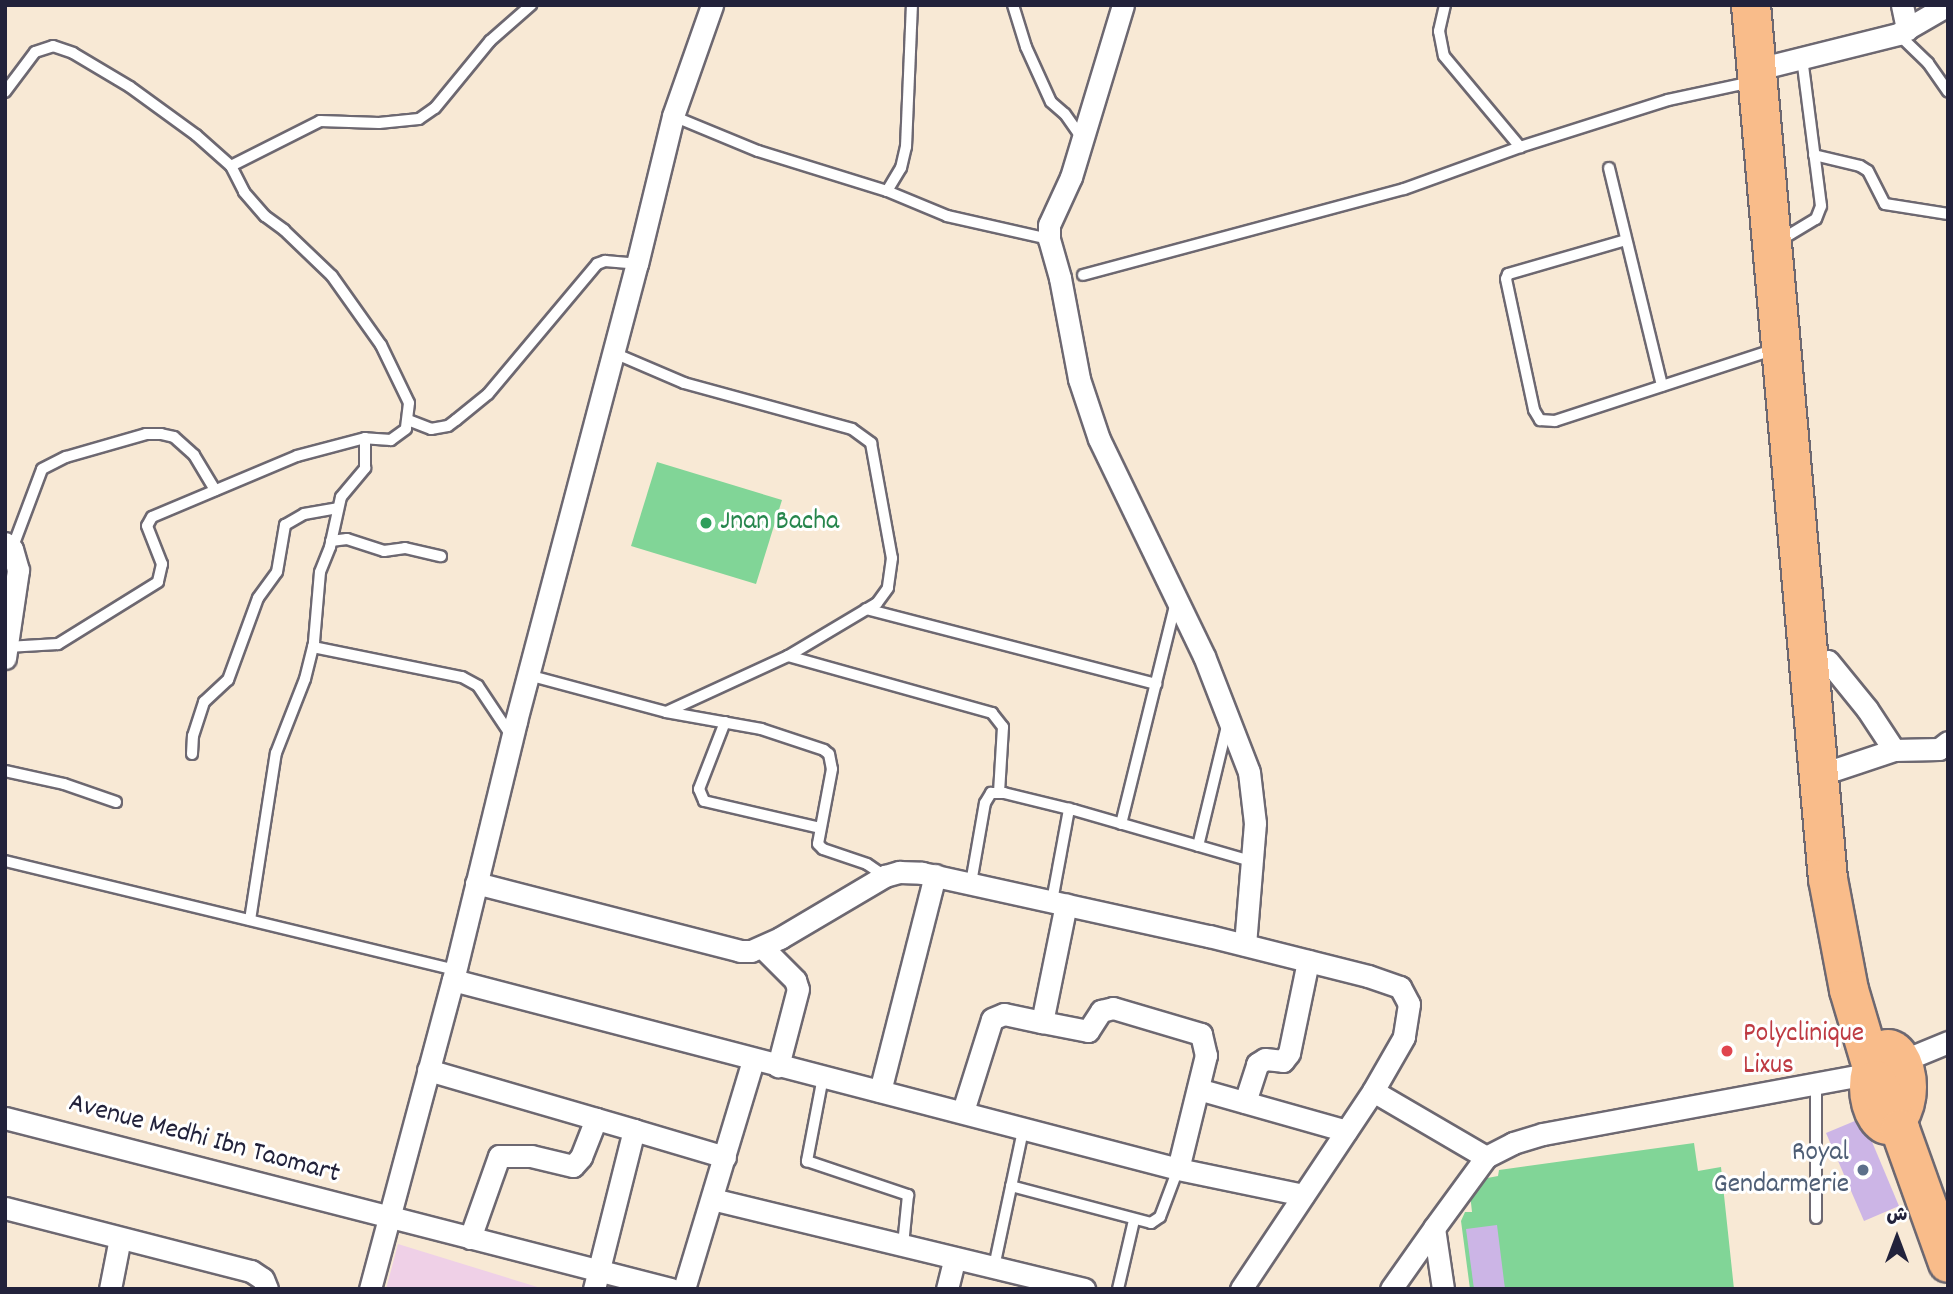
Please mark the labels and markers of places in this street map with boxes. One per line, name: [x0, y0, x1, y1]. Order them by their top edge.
place label: Jnan Bacha: [720, 506, 839, 540]
marker: Jnan Bacha: [698, 515, 714, 531]
place label: Polyclinique Lixus: [1743, 1018, 1864, 1084]
marker: Polyclinique Lixus: [1717, 1041, 1737, 1061]
place label: Royal Gendarmerie: [1714, 1137, 1849, 1203]
marker: Royal Gendarmerie: [1855, 1162, 1871, 1178]

